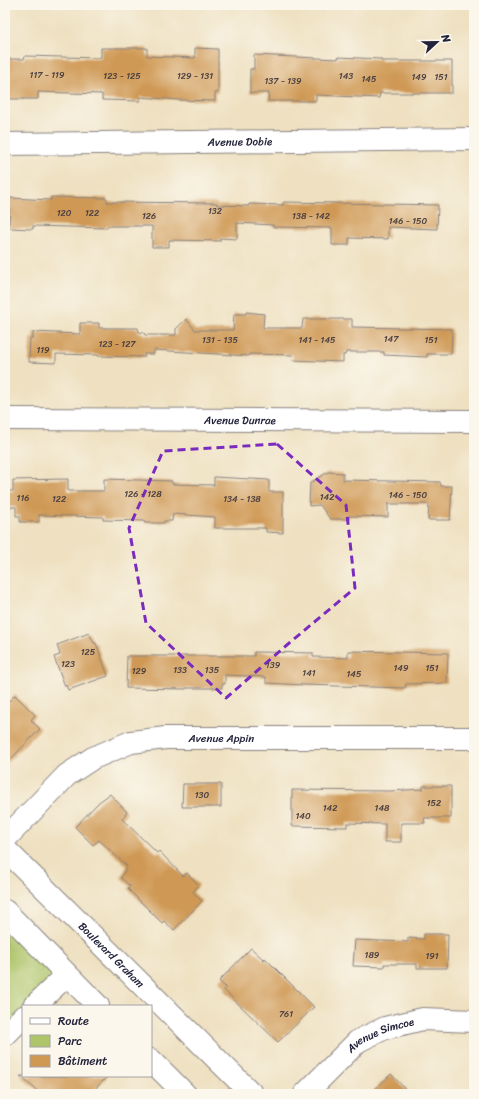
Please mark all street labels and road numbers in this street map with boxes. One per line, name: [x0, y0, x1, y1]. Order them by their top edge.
street label: Avenue Dobie: [207, 132, 273, 151]
street label: Avenue Dunrae: [203, 410, 277, 430]
street label: Avenue Appin: [187, 729, 254, 748]
street label: Boulevard Graham: [74, 917, 150, 993]
street label: Avenue Simcoe: [341, 1012, 417, 1058]

